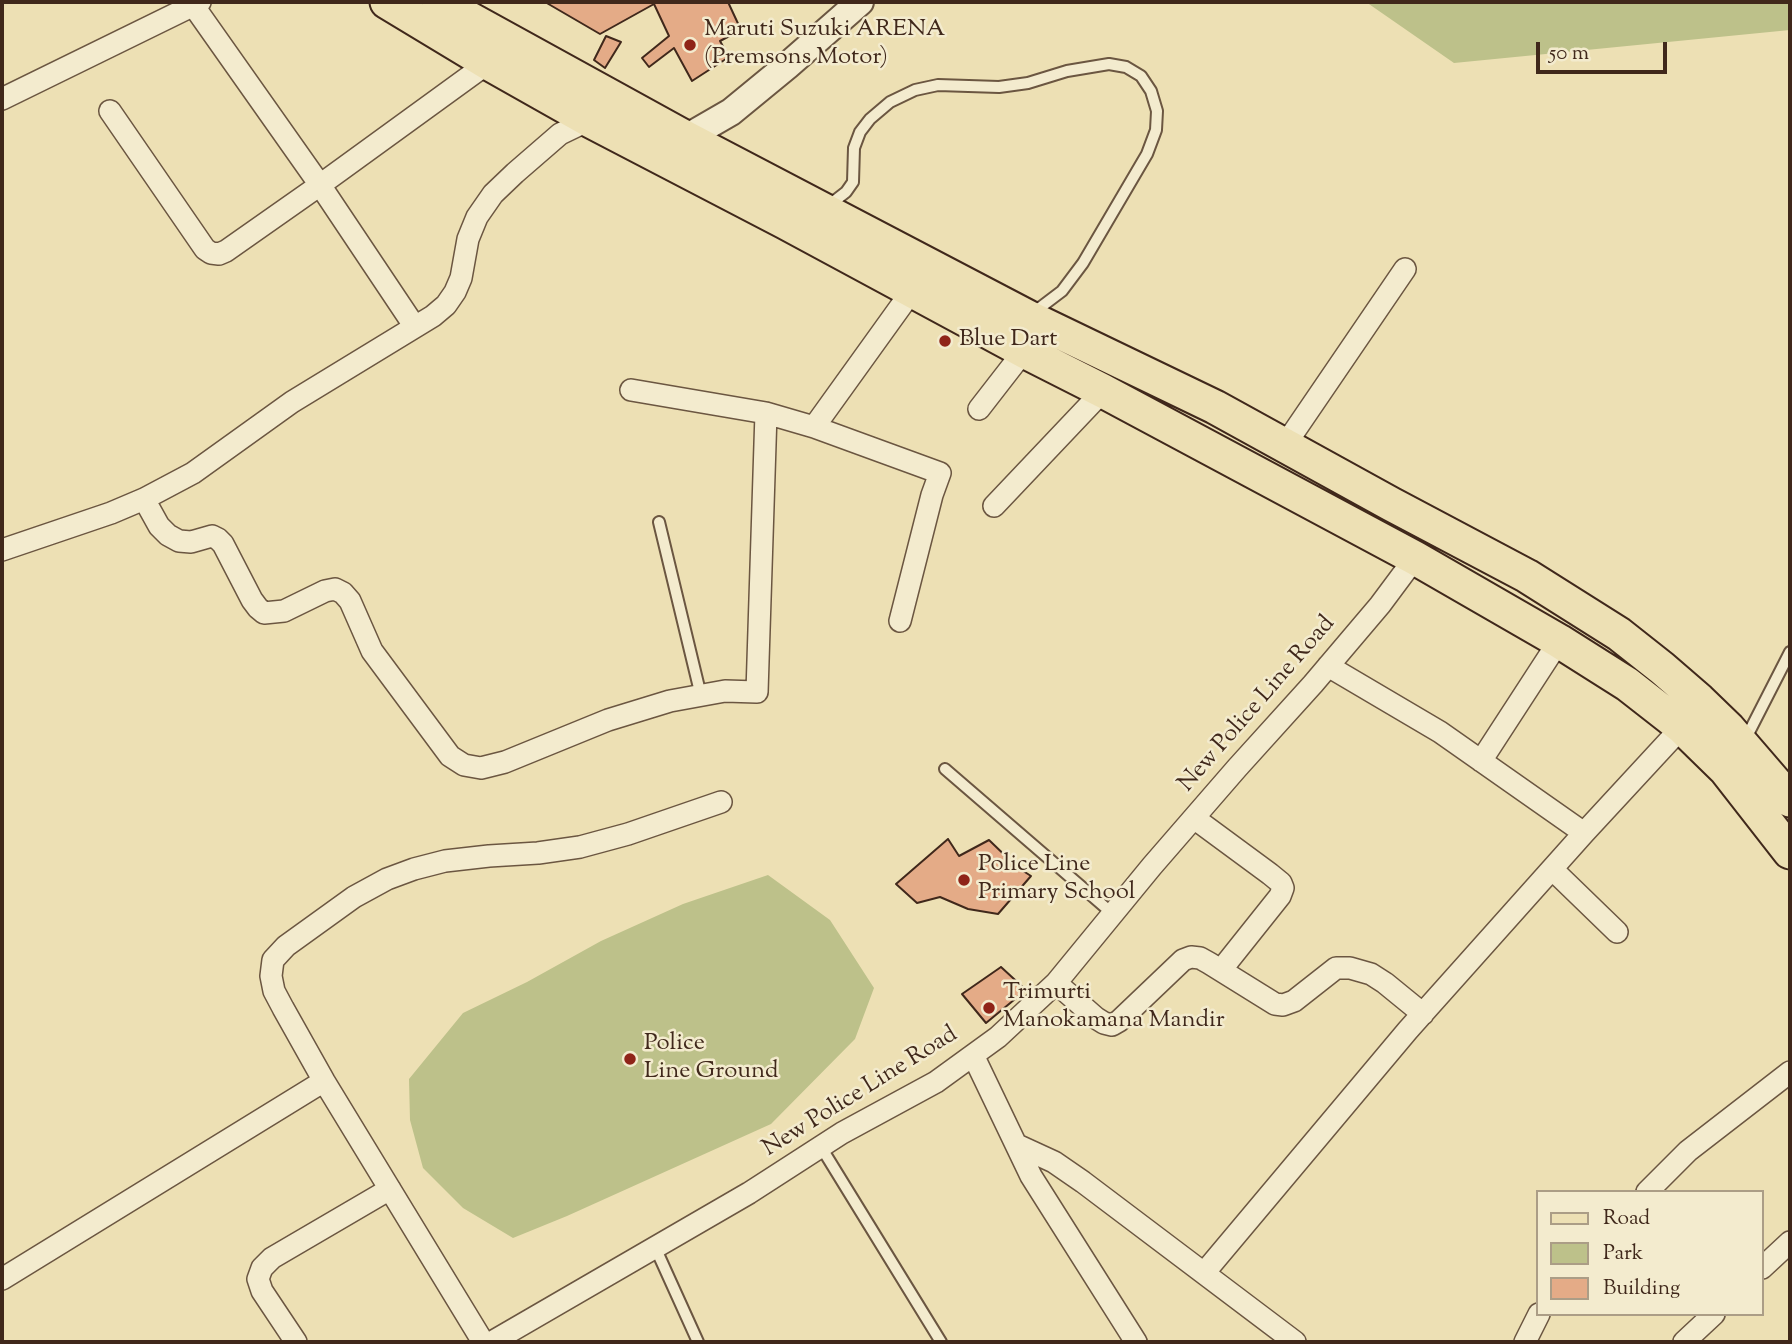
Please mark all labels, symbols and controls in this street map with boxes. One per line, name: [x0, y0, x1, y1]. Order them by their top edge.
place label: Maruti Suzuki ARENA (Premsons Motor): [704, 17, 945, 73]
scale bar: [1540, 28, 1671, 72]
marker: Maruti Suzuki ARENA (Premsons Motor): [682, 37, 698, 53]
text: 50 m: [1549, 39, 1589, 69]
place label: Blue Dart: [959, 327, 1058, 355]
marker: Blue Dart: [937, 333, 953, 349]
street label: New Police Line Road: [1174, 611, 1342, 799]
place label: Police Line Primary School: [978, 852, 1135, 908]
marker: Police Line Primary School: [956, 872, 972, 888]
place label: Trimurti Manokamana Mandir: [1003, 980, 1225, 1036]
marker: Trimurti Manokamana Mandir: [981, 1000, 997, 1016]
street label: New Police Line Road: [758, 1021, 964, 1165]
place label: Police Line Ground: [644, 1031, 779, 1087]
marker: Police Line Ground: [622, 1051, 638, 1067]
legend: [1536, 1190, 1764, 1316]
text: Road: [1603, 1204, 1650, 1234]
text: Park: [1603, 1239, 1643, 1269]
text: Building: [1603, 1274, 1680, 1304]

